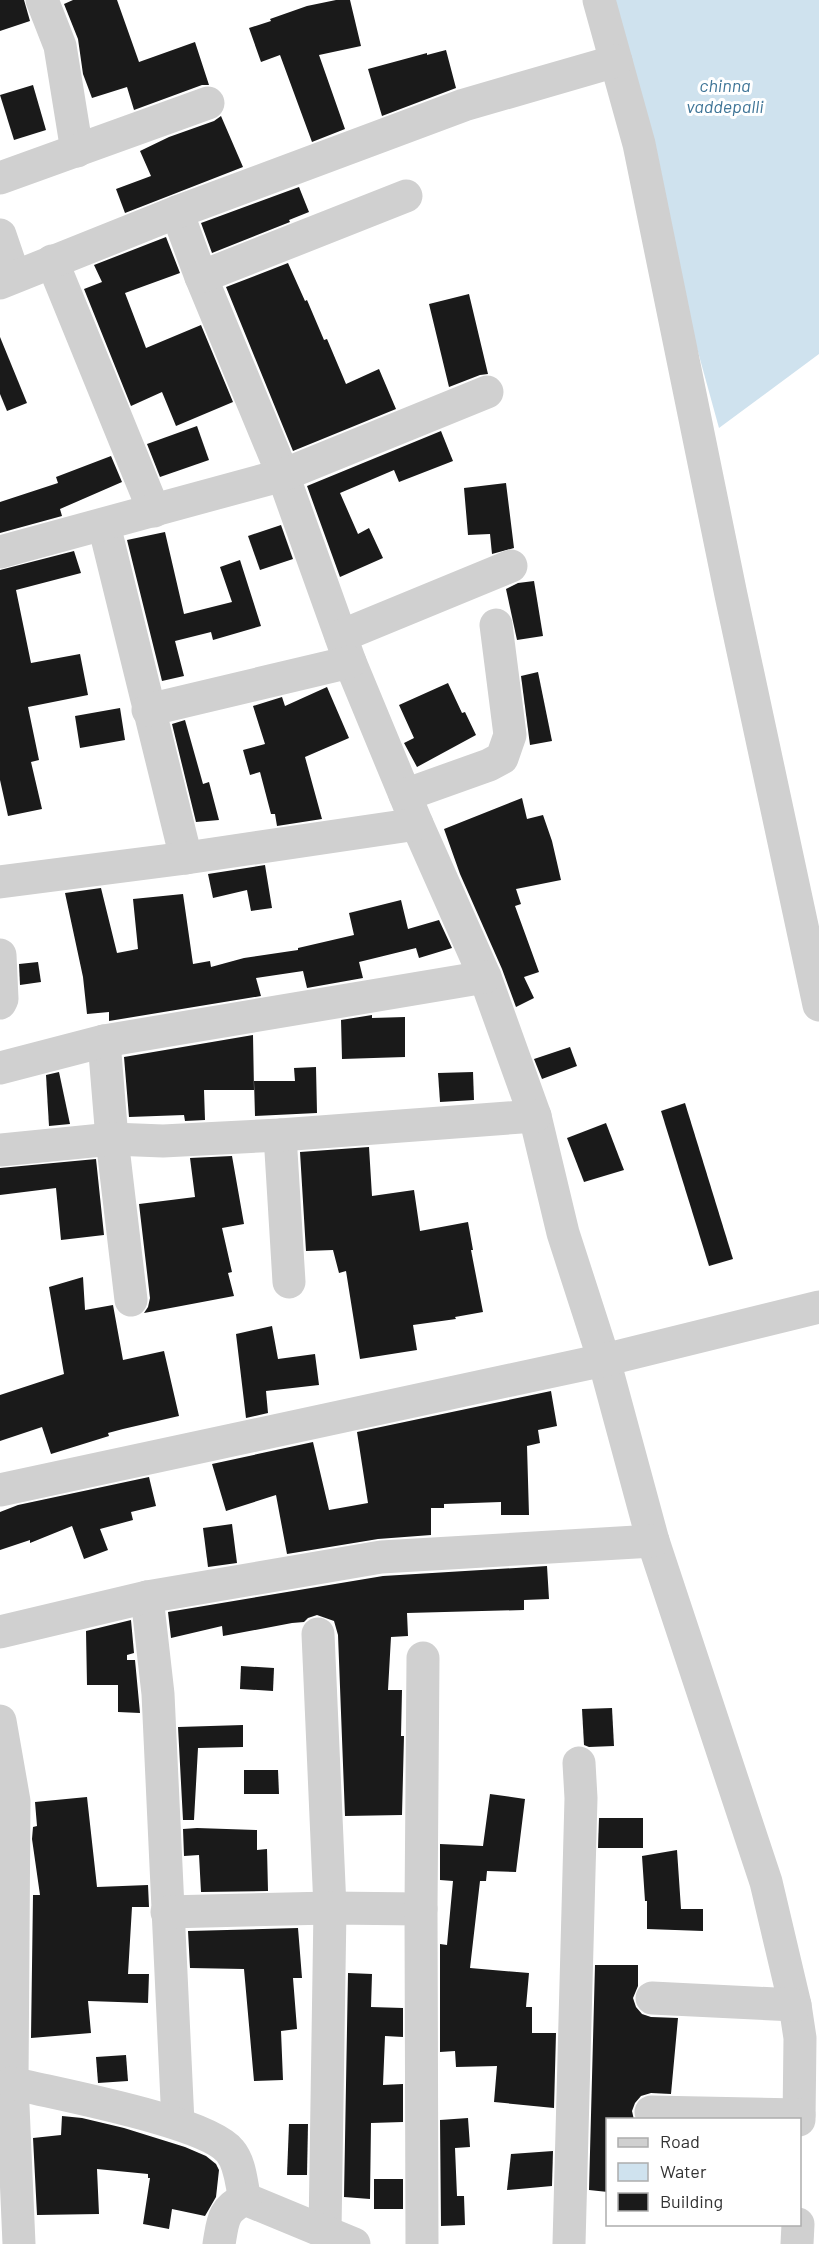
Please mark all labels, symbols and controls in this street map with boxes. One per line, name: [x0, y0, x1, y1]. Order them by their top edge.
water label: chinna vaddepalli: [686, 74, 764, 117]
legend: [606, 2118, 801, 2226]
text: Road: [660, 2130, 700, 2152]
text: Water: [660, 2160, 707, 2182]
text: Building: [660, 2190, 723, 2212]

